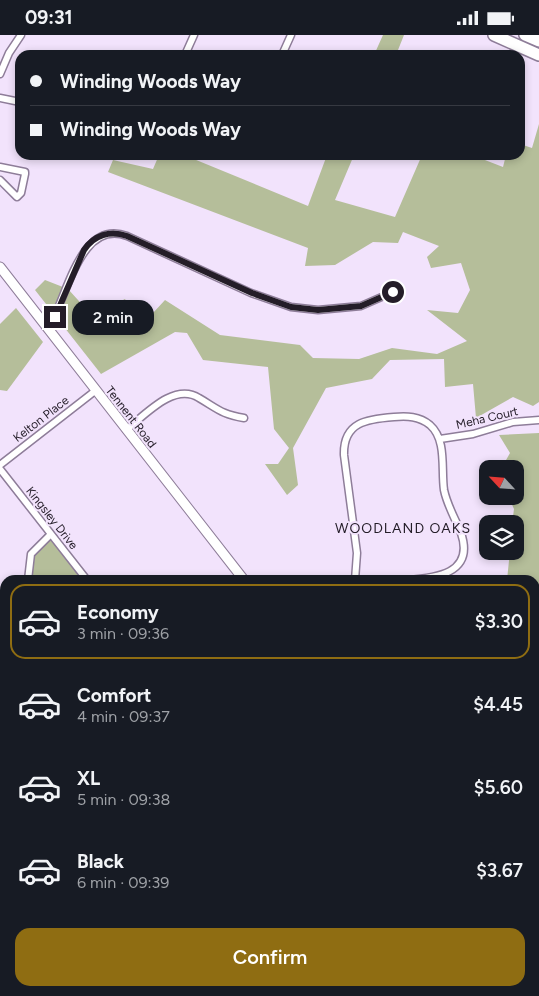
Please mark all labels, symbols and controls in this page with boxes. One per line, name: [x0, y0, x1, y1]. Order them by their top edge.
text: 09:31: [25, 6, 73, 29]
text: Winding Woods Way: [60, 70, 241, 93]
text: Winding Woods Way: [60, 118, 241, 141]
route start: [382, 281, 404, 303]
callout: 2 min: [72, 299, 155, 335]
route end: [44, 306, 66, 328]
text: 2 min: [93, 308, 133, 327]
street label: Tennent Road: [103, 383, 159, 451]
street label: Kelton Place: [11, 393, 72, 445]
street label: Meha Court: [455, 404, 520, 432]
north arrow: [479, 460, 524, 505]
map controls: [479, 460, 524, 560]
street label: Kingsley Drive: [23, 484, 81, 552]
button: layers: [479, 515, 524, 560]
district label: WOODLAND OAKS: [335, 520, 471, 537]
icon: car: [17, 599, 62, 644]
text: Economy: [77, 601, 159, 624]
text: $3.30: [475, 610, 523, 633]
text: 3 min · 09:36: [77, 624, 169, 643]
icon: car: [17, 682, 62, 727]
text: Comfort: [77, 684, 152, 707]
text: $4.45: [473, 693, 523, 716]
text: 4 min · 09:37: [77, 707, 170, 726]
icon: car: [17, 765, 62, 810]
text: XL: [77, 767, 100, 790]
text: $5.60: [474, 776, 523, 799]
text: 5 min · 09:38: [77, 790, 170, 809]
icon: car: [17, 848, 62, 893]
text: Black: [77, 850, 124, 873]
text: $3.67: [476, 859, 523, 882]
text: 6 min · 09:39: [77, 873, 169, 892]
button: Confirm: [15, 928, 525, 986]

